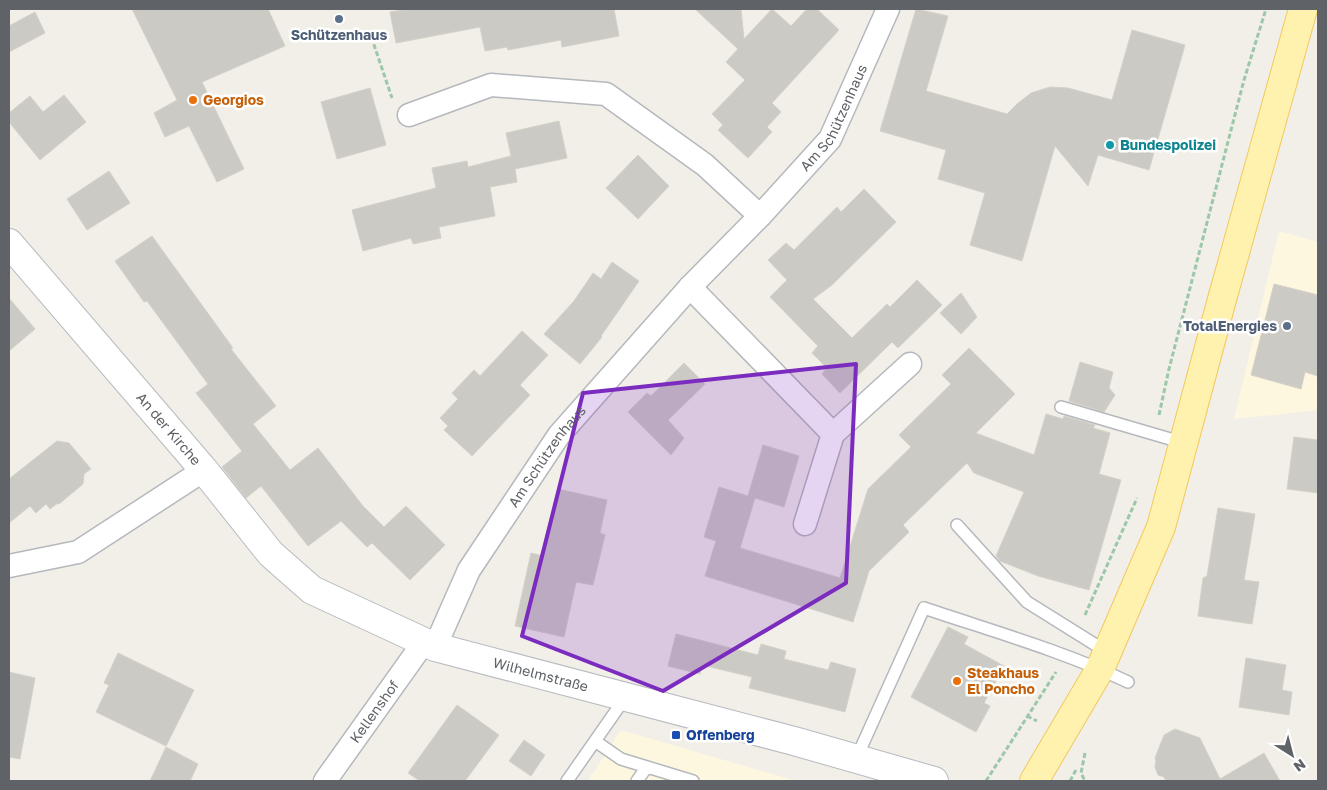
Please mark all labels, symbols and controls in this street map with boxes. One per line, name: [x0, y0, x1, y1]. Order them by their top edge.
marker: Schützenhaus: [333, 13, 345, 25]
place label: Schützenhaus: [291, 26, 387, 43]
street label: Am Schützenhaus: [796, 62, 870, 174]
place label: Georgios: [203, 91, 264, 108]
marker: Georgios: [187, 94, 199, 106]
place label: Bundespolizei: [1120, 136, 1216, 153]
marker: Bundespolizei: [1104, 139, 1116, 151]
place label: TotalEnergies: [1183, 317, 1277, 334]
marker: TotalEnergies: [1281, 320, 1293, 332]
street label: An der Kirche: [133, 389, 205, 468]
street label: Am Schützenhaus: [504, 402, 589, 510]
street label: Wilhelmstraße: [491, 654, 590, 695]
place label: Steakhaus El Poncho: [967, 664, 1039, 697]
marker: Steakhaus El Poncho: [951, 675, 963, 687]
street label: Kellenshof: [346, 677, 402, 746]
place label: Offenberg: [686, 726, 755, 743]
marker: Offenberg: [670, 729, 682, 741]
north arrow: [1267, 730, 1317, 780]
text: N: [1291, 756, 1309, 776]

